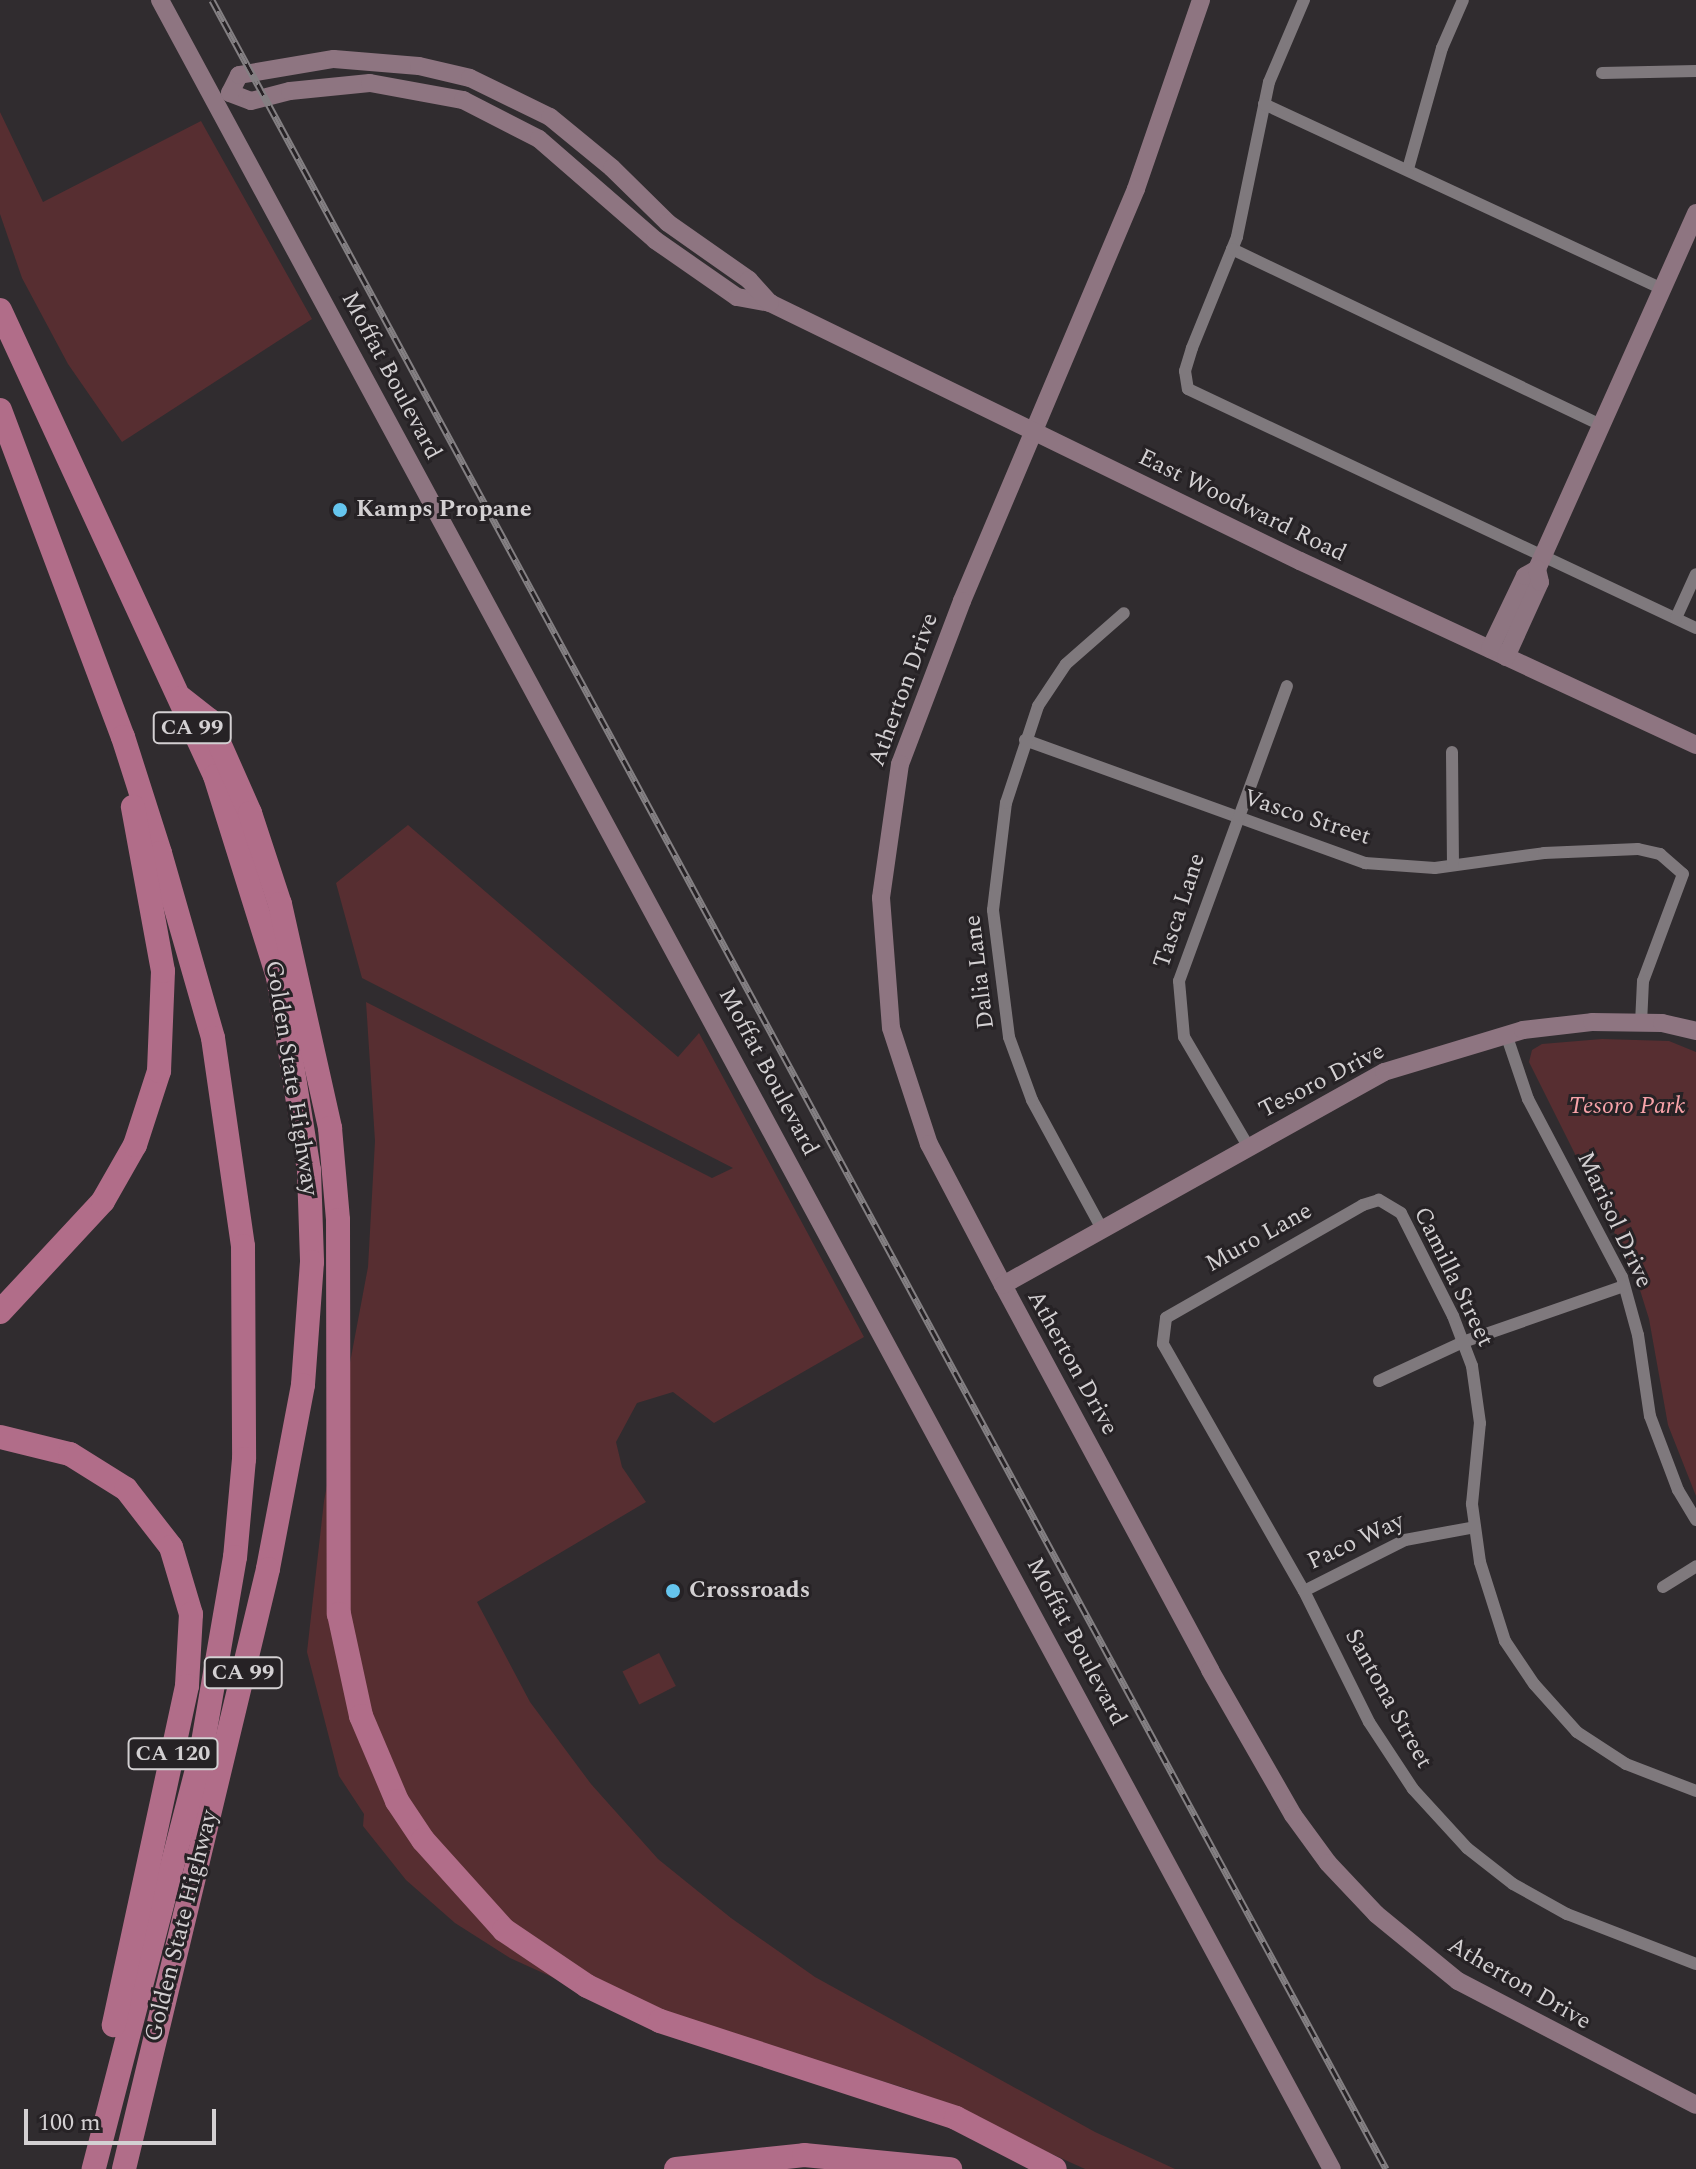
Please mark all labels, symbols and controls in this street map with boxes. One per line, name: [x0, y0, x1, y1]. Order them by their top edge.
street label: Moffat Boulevard: [335, 287, 447, 465]
street label: East Woodward Road: [1133, 443, 1351, 569]
place label: Kamps Propane: [356, 496, 532, 524]
marker: Kamps Propane: [331, 501, 349, 519]
street label: Atherton Drive: [863, 609, 945, 771]
road number: CA 99: [152, 710, 232, 746]
street label: Vasco Street: [1240, 784, 1374, 852]
street label: Tasca Lane: [1148, 850, 1212, 972]
street label: Dalia Lane: [959, 913, 1001, 1031]
street label: Golden State Highway: [258, 958, 324, 1198]
street label: Moffat Boulevard: [712, 983, 824, 1161]
street label: Tesoro Drive: [1254, 1037, 1390, 1125]
park label: Tesoro Park: [1569, 1093, 1685, 1121]
street label: Marisol Drive: [1570, 1147, 1658, 1293]
street label: Muro Lane: [1201, 1197, 1317, 1279]
street label: Camilla Street: [1407, 1202, 1499, 1352]
street label: Atherton Drive: [1020, 1286, 1124, 1440]
street label: Paco Way: [1303, 1507, 1409, 1577]
street label: Moffat Boulevard: [1020, 1553, 1132, 1731]
place label: Crossroads: [689, 1577, 810, 1605]
marker: Crossroads: [664, 1582, 682, 1600]
street label: Santona Street: [1338, 1624, 1438, 1774]
road number: CA 99: [203, 1655, 283, 1691]
road number: CA 120: [127, 1736, 219, 1772]
street label: Golden State Highway: [139, 1807, 225, 2045]
street label: Atherton Drive: [1442, 1931, 1596, 2037]
scale bar: [28, 2093, 220, 2143]
text: 100 m: [38, 2105, 101, 2141]

